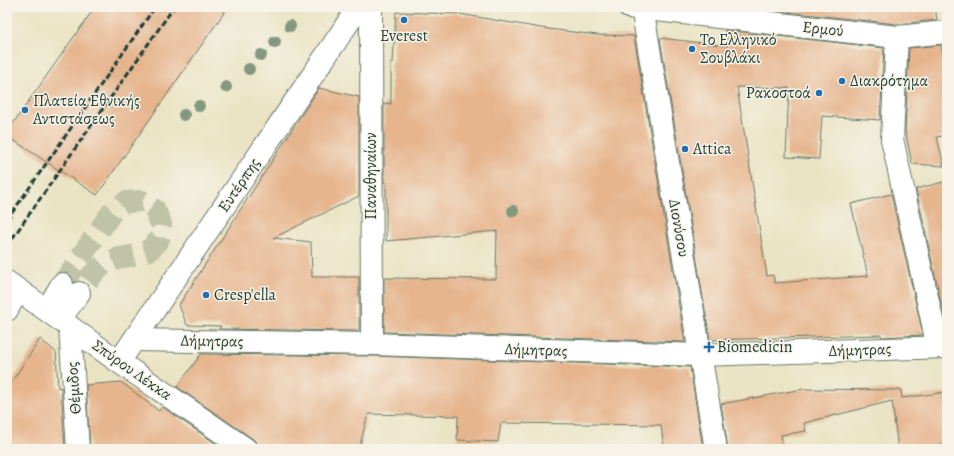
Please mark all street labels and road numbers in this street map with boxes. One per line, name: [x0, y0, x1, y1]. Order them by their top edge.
street label: Ερμού: [801, 16, 845, 42]
street label: Παναθηναίων: [360, 132, 382, 220]
street label: Ευτέρπης: [213, 153, 265, 217]
street label: Διονύσου: [663, 197, 695, 259]
street label: Δήμητρας: [180, 329, 244, 353]
street label: Σπύρου Λέκκα: [88, 334, 177, 406]
street label: Δήμητρας: [504, 338, 568, 362]
street label: Δήμητρας: [828, 338, 892, 362]
street label: Θέμιδος: [61, 361, 87, 415]

